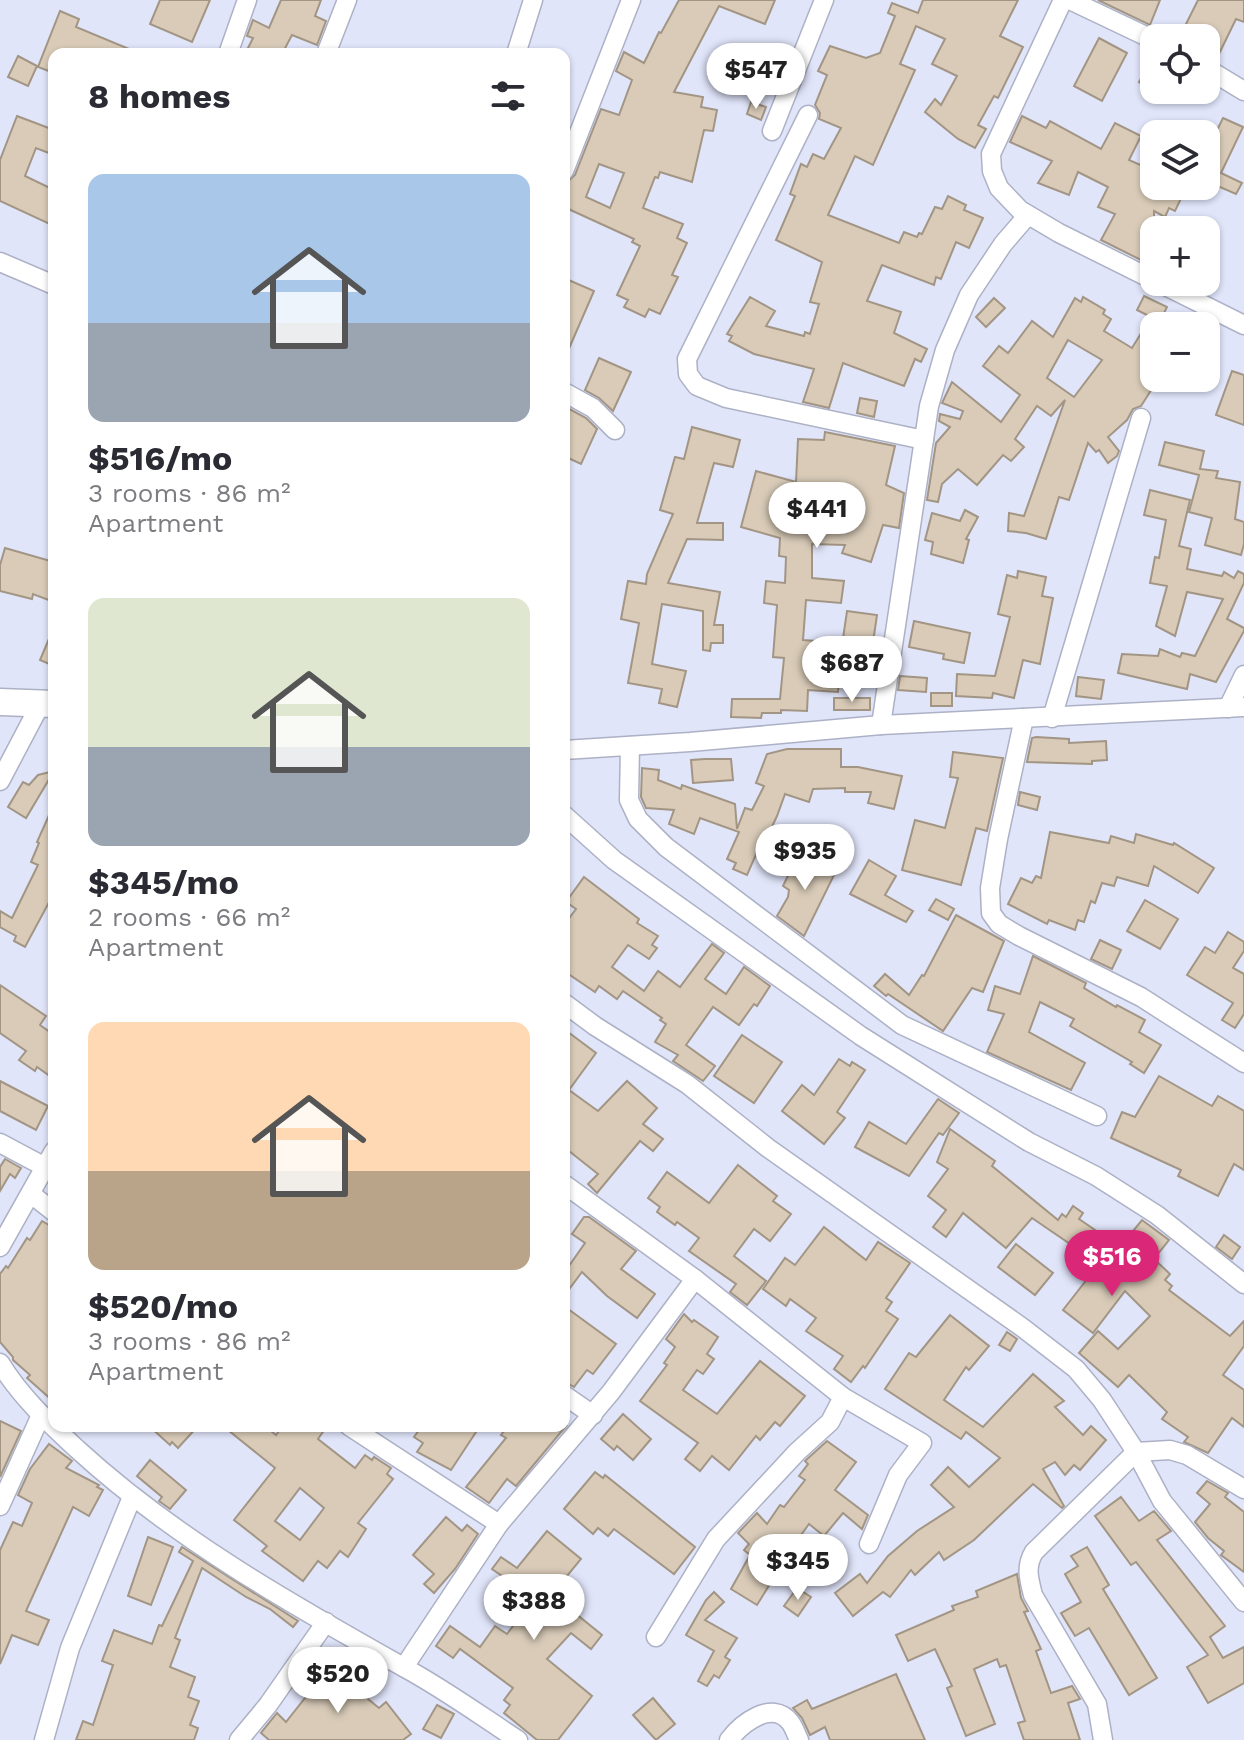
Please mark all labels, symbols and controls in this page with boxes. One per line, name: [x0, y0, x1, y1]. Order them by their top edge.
map controls: [1140, 24, 1220, 392]
button: locate: [1140, 24, 1220, 104]
pin: $547: [709, 43, 803, 111]
text: $547: [724, 54, 788, 84]
icon: filters: [486, 74, 530, 118]
text: 8 homes: [88, 76, 230, 116]
button: layers: [1140, 120, 1220, 200]
button: +: [1140, 216, 1220, 296]
icon: home: [237, 226, 381, 370]
button: −: [1140, 312, 1220, 392]
text: $516/mo: [88, 438, 232, 478]
text: 3 rooms · 86 m²: [88, 478, 290, 508]
pin: $441: [770, 482, 864, 550]
text: $441: [787, 493, 847, 523]
text: Apartment: [88, 508, 224, 538]
pin: $687: [805, 636, 899, 704]
text: $687: [820, 647, 884, 677]
icon: home: [237, 650, 381, 794]
pin: $935: [758, 824, 852, 892]
text: $935: [773, 835, 837, 865]
text: $345/mo: [88, 862, 239, 902]
text: 2 rooms · 66 m²: [88, 902, 290, 932]
text: Apartment: [88, 932, 224, 962]
icon: home: [237, 1074, 381, 1218]
pin: $516: [1065, 1230, 1159, 1298]
text: $516: [1082, 1241, 1142, 1271]
text: $520/mo: [88, 1286, 238, 1326]
text: 3 rooms · 86 m²: [88, 1326, 290, 1356]
text: Apartment: [88, 1356, 224, 1386]
pin: $345: [751, 1534, 845, 1602]
text: $345: [766, 1545, 830, 1575]
pin: $388: [487, 1574, 581, 1642]
text: $388: [502, 1585, 566, 1615]
pin: $520: [291, 1647, 385, 1715]
text: $520: [306, 1658, 370, 1688]

